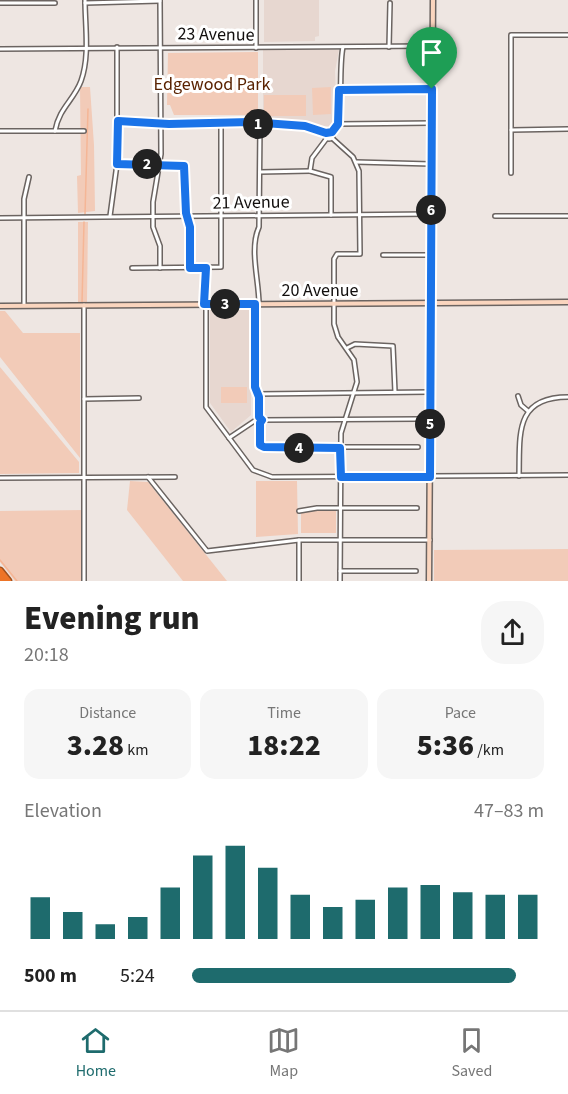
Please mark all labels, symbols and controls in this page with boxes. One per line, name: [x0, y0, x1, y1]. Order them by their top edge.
street label: 23 Avenue: [177, 21, 255, 48]
pin: [406, 27, 457, 89]
icon: arrive: [415, 36, 448, 69]
park label: Edgewood Park: [154, 72, 270, 97]
pin: 1: [243, 109, 273, 139]
text: 1: [254, 113, 262, 135]
pin: 2: [132, 149, 162, 179]
text: 2: [143, 153, 151, 175]
street label: 21 Avenue: [212, 189, 290, 216]
pin: 6: [416, 195, 446, 225]
text: 6: [427, 199, 435, 221]
street label: 20 Avenue: [282, 278, 359, 303]
pin: 3: [210, 289, 240, 319]
text: 3: [221, 293, 229, 315]
pin: 5: [415, 409, 445, 439]
text: 5: [426, 413, 434, 435]
pin: 4: [284, 433, 314, 463]
text: 4: [295, 437, 303, 459]
text: Evening run: [24, 595, 200, 642]
button: share: [481, 601, 544, 664]
text: 20:18: [24, 641, 69, 669]
text: Distance: [79, 702, 136, 724]
text: Time: [267, 702, 301, 724]
text: Pace: [445, 702, 476, 724]
text: 3.28: [67, 724, 124, 767]
text: 18:22: [247, 724, 321, 767]
text: 5:36: [417, 724, 474, 767]
text: km: [124, 739, 149, 761]
text: /km: [474, 739, 504, 761]
text: Elevation: [24, 797, 102, 825]
text: 47–83 m: [474, 797, 544, 825]
text: 500 m: [24, 962, 77, 990]
text: 5:24: [120, 962, 155, 990]
tab: Home: [76, 1024, 116, 1082]
tab: Map: [267, 1024, 300, 1082]
tab: Saved: [452, 1024, 492, 1082]

